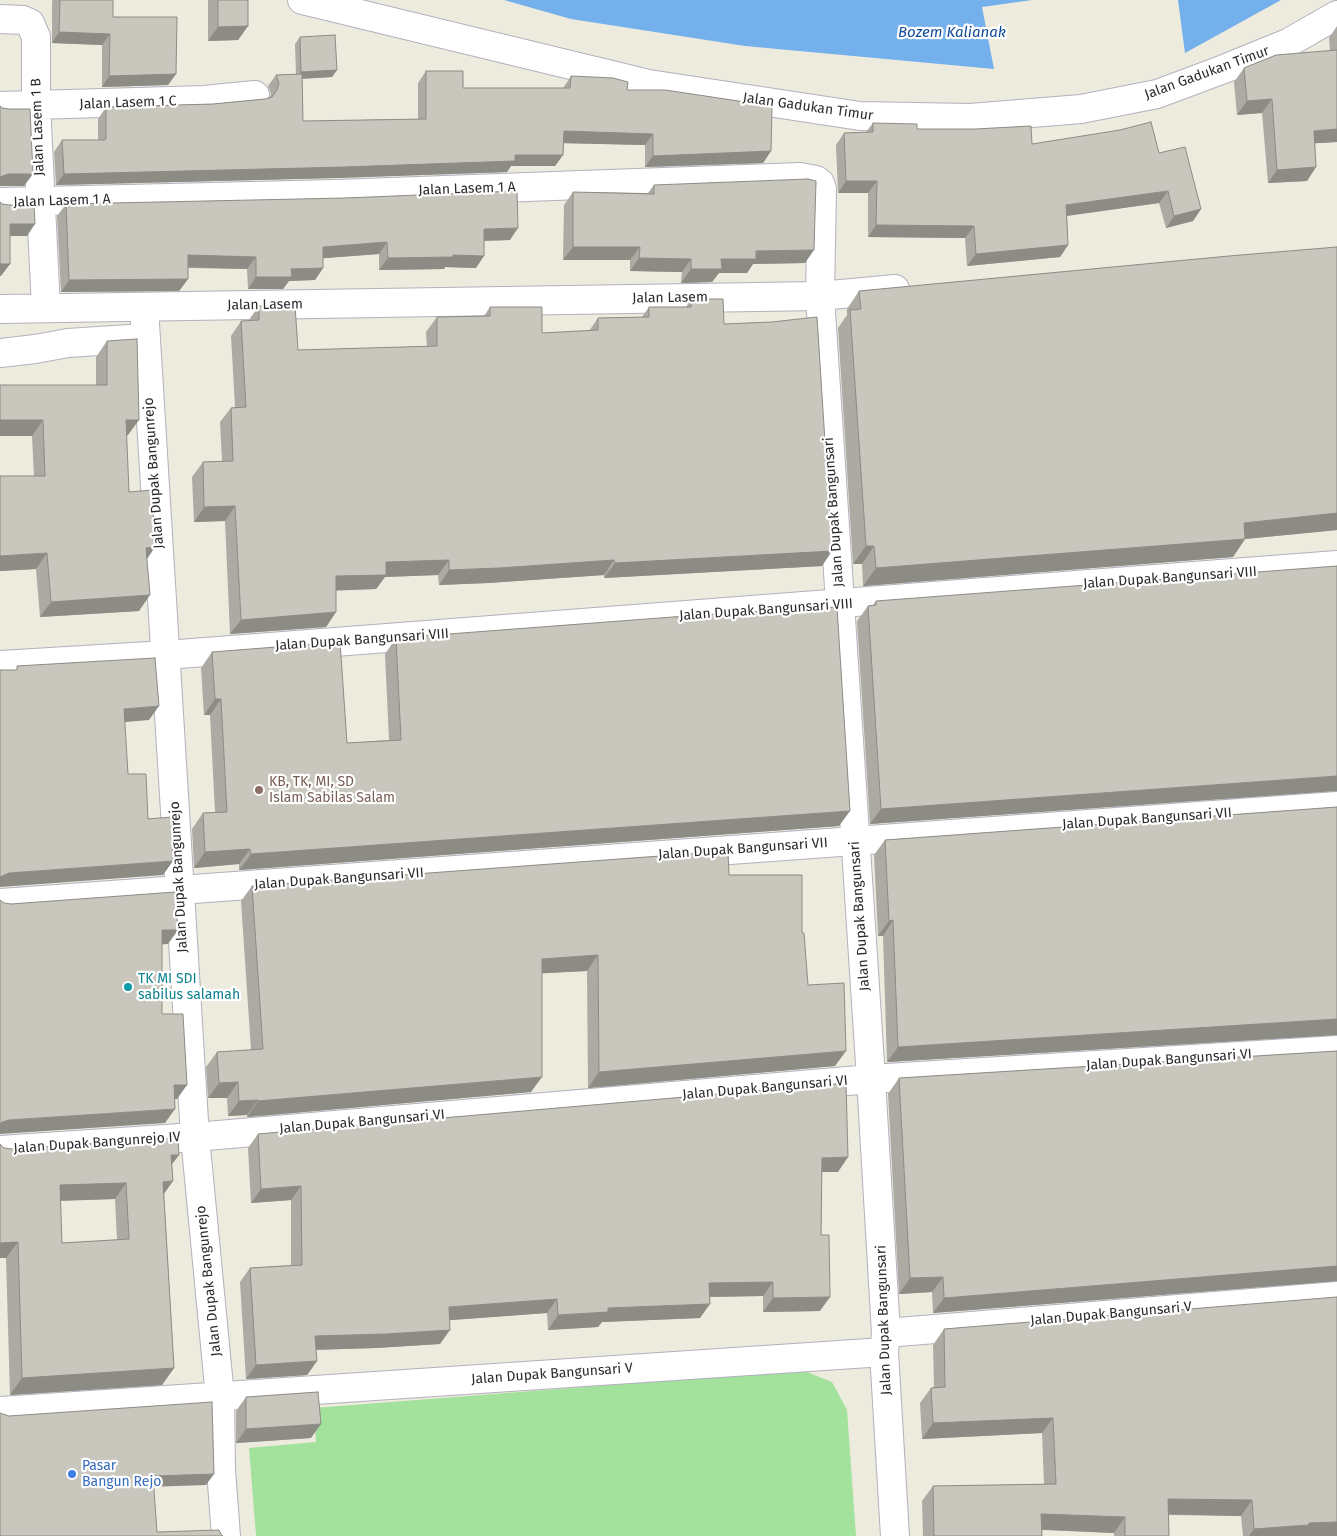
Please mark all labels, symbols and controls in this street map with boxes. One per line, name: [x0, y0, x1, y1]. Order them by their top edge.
water label: Bozem Kalianak: [898, 24, 1006, 42]
street label: Jalan Gadukan Timur: [1142, 43, 1272, 103]
street label: Jalan Lasem 1 B: [28, 78, 48, 176]
street label: Jalan Gadukan Timur: [742, 90, 874, 124]
street label: Jalan Lasem 1 C: [79, 93, 177, 113]
street label: Jalan Lasem 1 A: [418, 179, 516, 199]
street label: Jalan Lasem 1 A: [13, 191, 111, 211]
street label: Jalan Lasem: [632, 289, 708, 307]
street label: Jalan Lasem: [227, 296, 303, 314]
street label: Jalan Dupak Bangunrejo: [140, 397, 168, 549]
street label: Jalan Dupak Bangunsari: [820, 436, 848, 588]
street label: Jalan Dupak Bangunsari VIII: [1083, 564, 1257, 592]
street label: Jalan Dupak Bangunsari VIII: [679, 596, 853, 624]
street label: Jalan Dupak Bangunsari VIII: [275, 626, 449, 654]
place label: KB, TK, MI, SD Islam Sabilas Salam: [269, 774, 395, 806]
marker: KB, TK, MI, SD Islam Sabilas Salam: [253, 784, 265, 796]
street label: Jalan Dupak Bangunrejo: [167, 801, 191, 953]
street label: Jalan Dupak Bangunsari VII: [1062, 805, 1232, 833]
street label: Jalan Dupak Bangunsari VII: [658, 835, 828, 863]
street label: Jalan Dupak Bangunsari: [846, 840, 874, 992]
street label: Jalan Dupak Bangunsari VII: [254, 865, 424, 893]
place label: TK MI SDI sabilus salamah: [138, 971, 240, 1004]
marker: TK MI SDI sabilus salamah: [122, 981, 134, 993]
street label: Jalan Dupak Bangunsari VI: [1086, 1046, 1252, 1074]
street label: Jalan Dupak Bangunsari VI: [682, 1072, 848, 1104]
street label: Jalan Dupak Bangunsari VI: [279, 1106, 445, 1138]
street label: Jalan Dupak Bangunrejo IV: [13, 1129, 181, 1157]
street label: Jalan Dupak Bangunrejo: [193, 1205, 225, 1357]
street label: Jalan Dupak Bangunsari: [873, 1245, 895, 1395]
street label: Jalan Dupak Bangunsari V: [1030, 1299, 1192, 1329]
street label: Jalan Dupak Bangunsari V: [471, 1360, 633, 1388]
place label: Pasar Bangun Rejo: [82, 1458, 162, 1490]
marker: Pasar Bangun Rejo: [66, 1468, 78, 1480]

